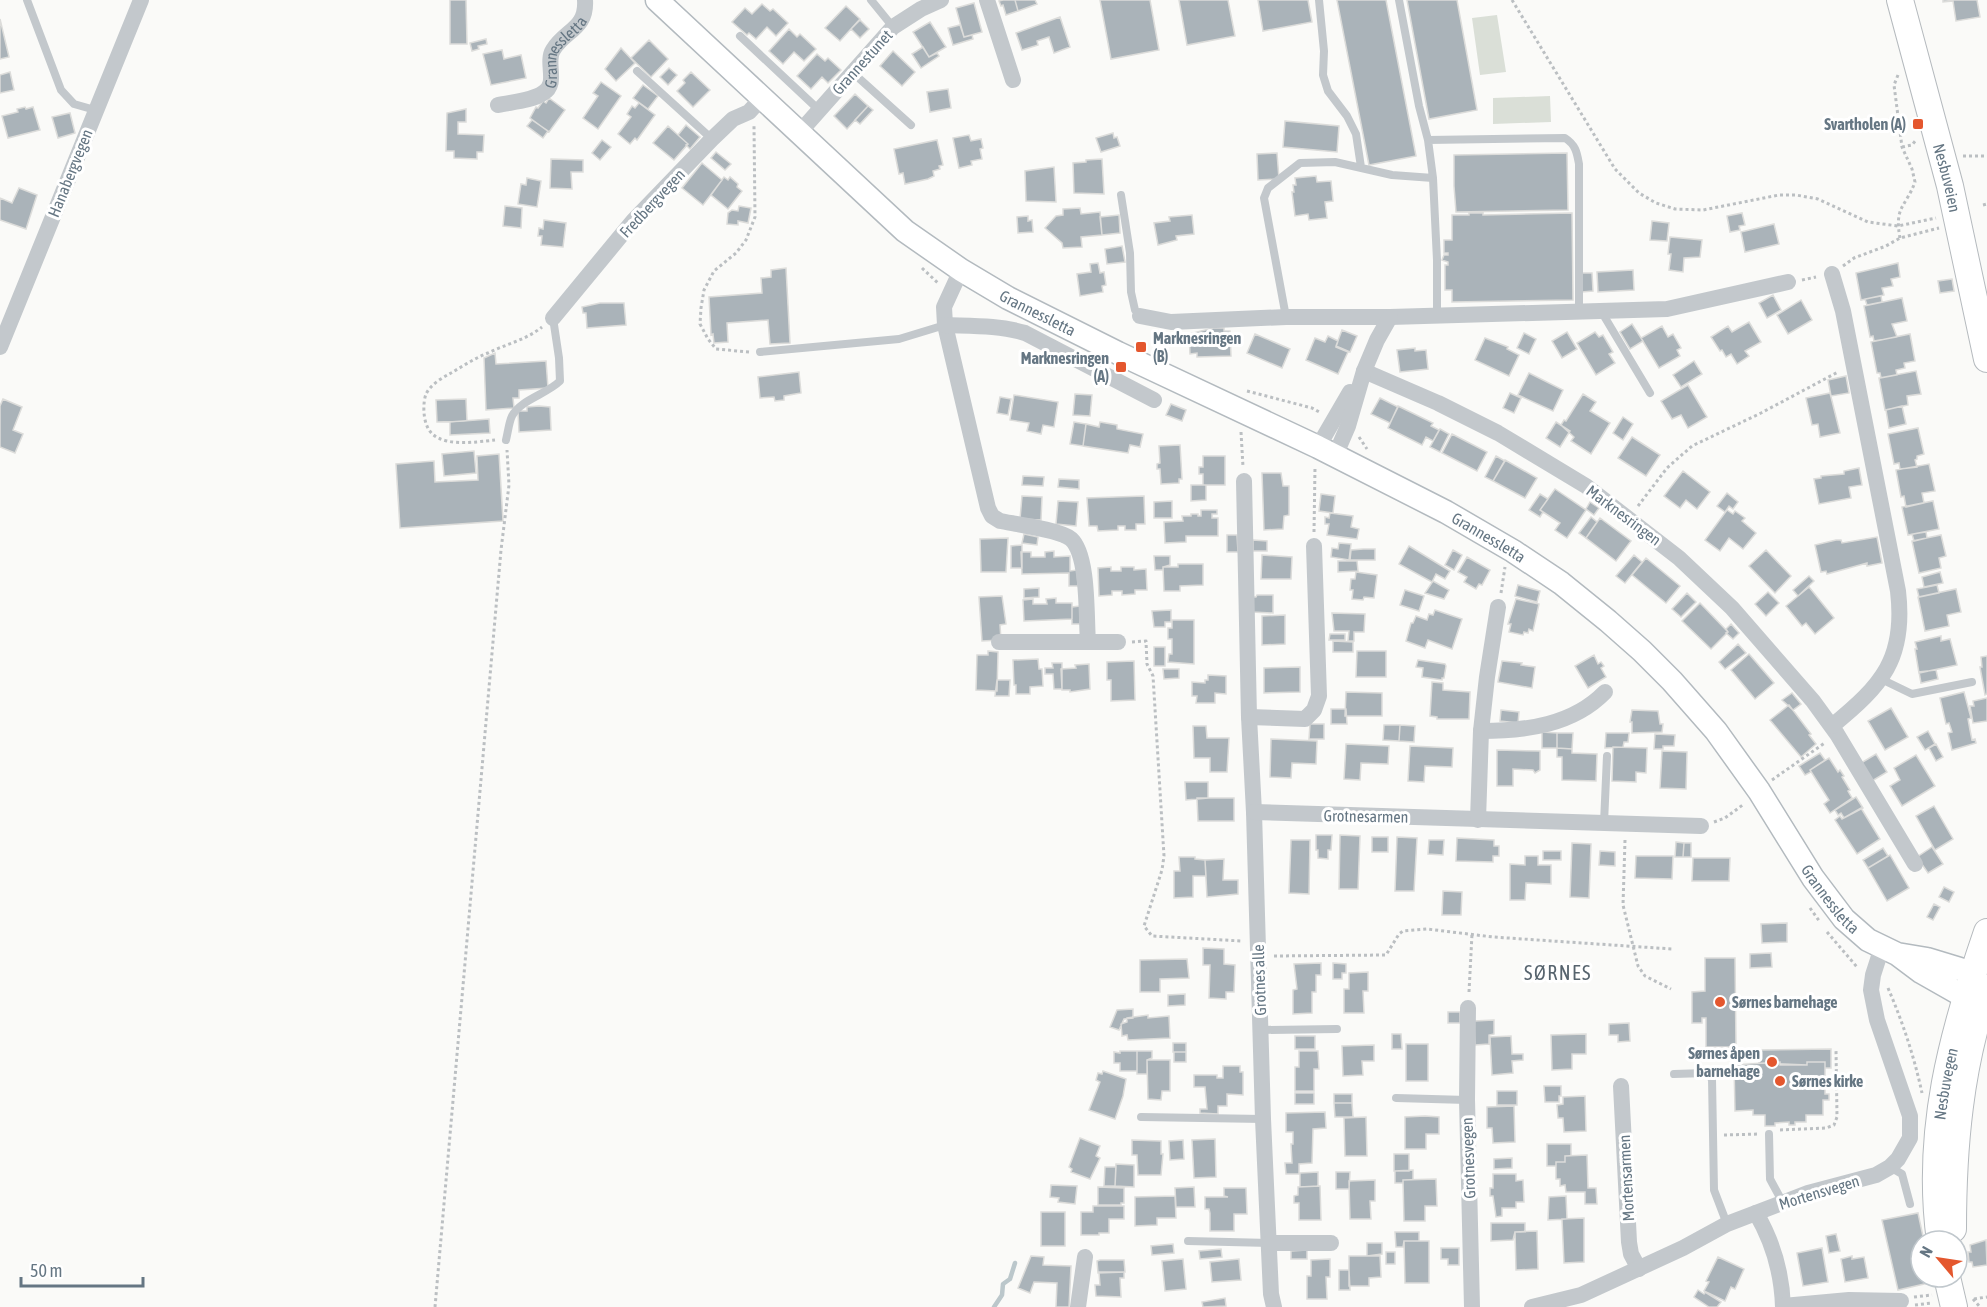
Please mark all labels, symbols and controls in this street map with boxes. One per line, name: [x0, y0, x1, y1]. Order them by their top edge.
street label: Grannessletta: [541, 13, 590, 90]
street label: Grannestunet: [828, 26, 896, 98]
place label: Svartholen (A): [1824, 115, 1906, 133]
marker: Svartholen (A): [1911, 117, 1925, 131]
street label: Hanabergvegen: [44, 126, 97, 220]
street label: Nesbuveien: [1930, 141, 1964, 214]
street label: Fredbergvegen: [616, 165, 689, 242]
street label: Grannessletta: [996, 286, 1079, 339]
place label: Marknesringen (B): [1153, 329, 1242, 365]
marker: Marknesringen (B): [1134, 340, 1148, 354]
place label: Marknesringen (A): [1021, 349, 1109, 385]
marker: Marknesringen (A): [1114, 360, 1128, 374]
street label: Marknesringen: [1583, 481, 1665, 550]
street label: Grannessletta: [1449, 508, 1529, 566]
street label: Grotnesarmen: [1323, 806, 1409, 826]
street label: Grannessletta: [1798, 861, 1863, 937]
street label: Grotnes alle: [1249, 944, 1269, 1016]
district label: SØRNES: [1524, 961, 1592, 984]
place label: Sørnes barnehage: [1732, 993, 1838, 1011]
marker: Sørnes barnehage: [1713, 995, 1727, 1009]
place label: Sørnes åpen barnehage: [1688, 1044, 1760, 1080]
street label: Nesbuvegen: [1930, 1046, 1961, 1121]
marker: Sørnes åpen barnehage: [1765, 1055, 1779, 1069]
place label: Sørnes kirke: [1792, 1072, 1863, 1090]
marker: Sørnes kirke: [1773, 1074, 1787, 1088]
street label: Grotnesvegen: [1458, 1117, 1479, 1199]
street label: Mortensarmen: [1615, 1134, 1637, 1222]
street label: Mortensvegen: [1777, 1171, 1862, 1214]
north arrow: [1909, 1229, 1969, 1289]
text: N: [1916, 1243, 1936, 1260]
scale bar: [21, 1250, 142, 1288]
text: 50 m: [30, 1260, 62, 1281]

